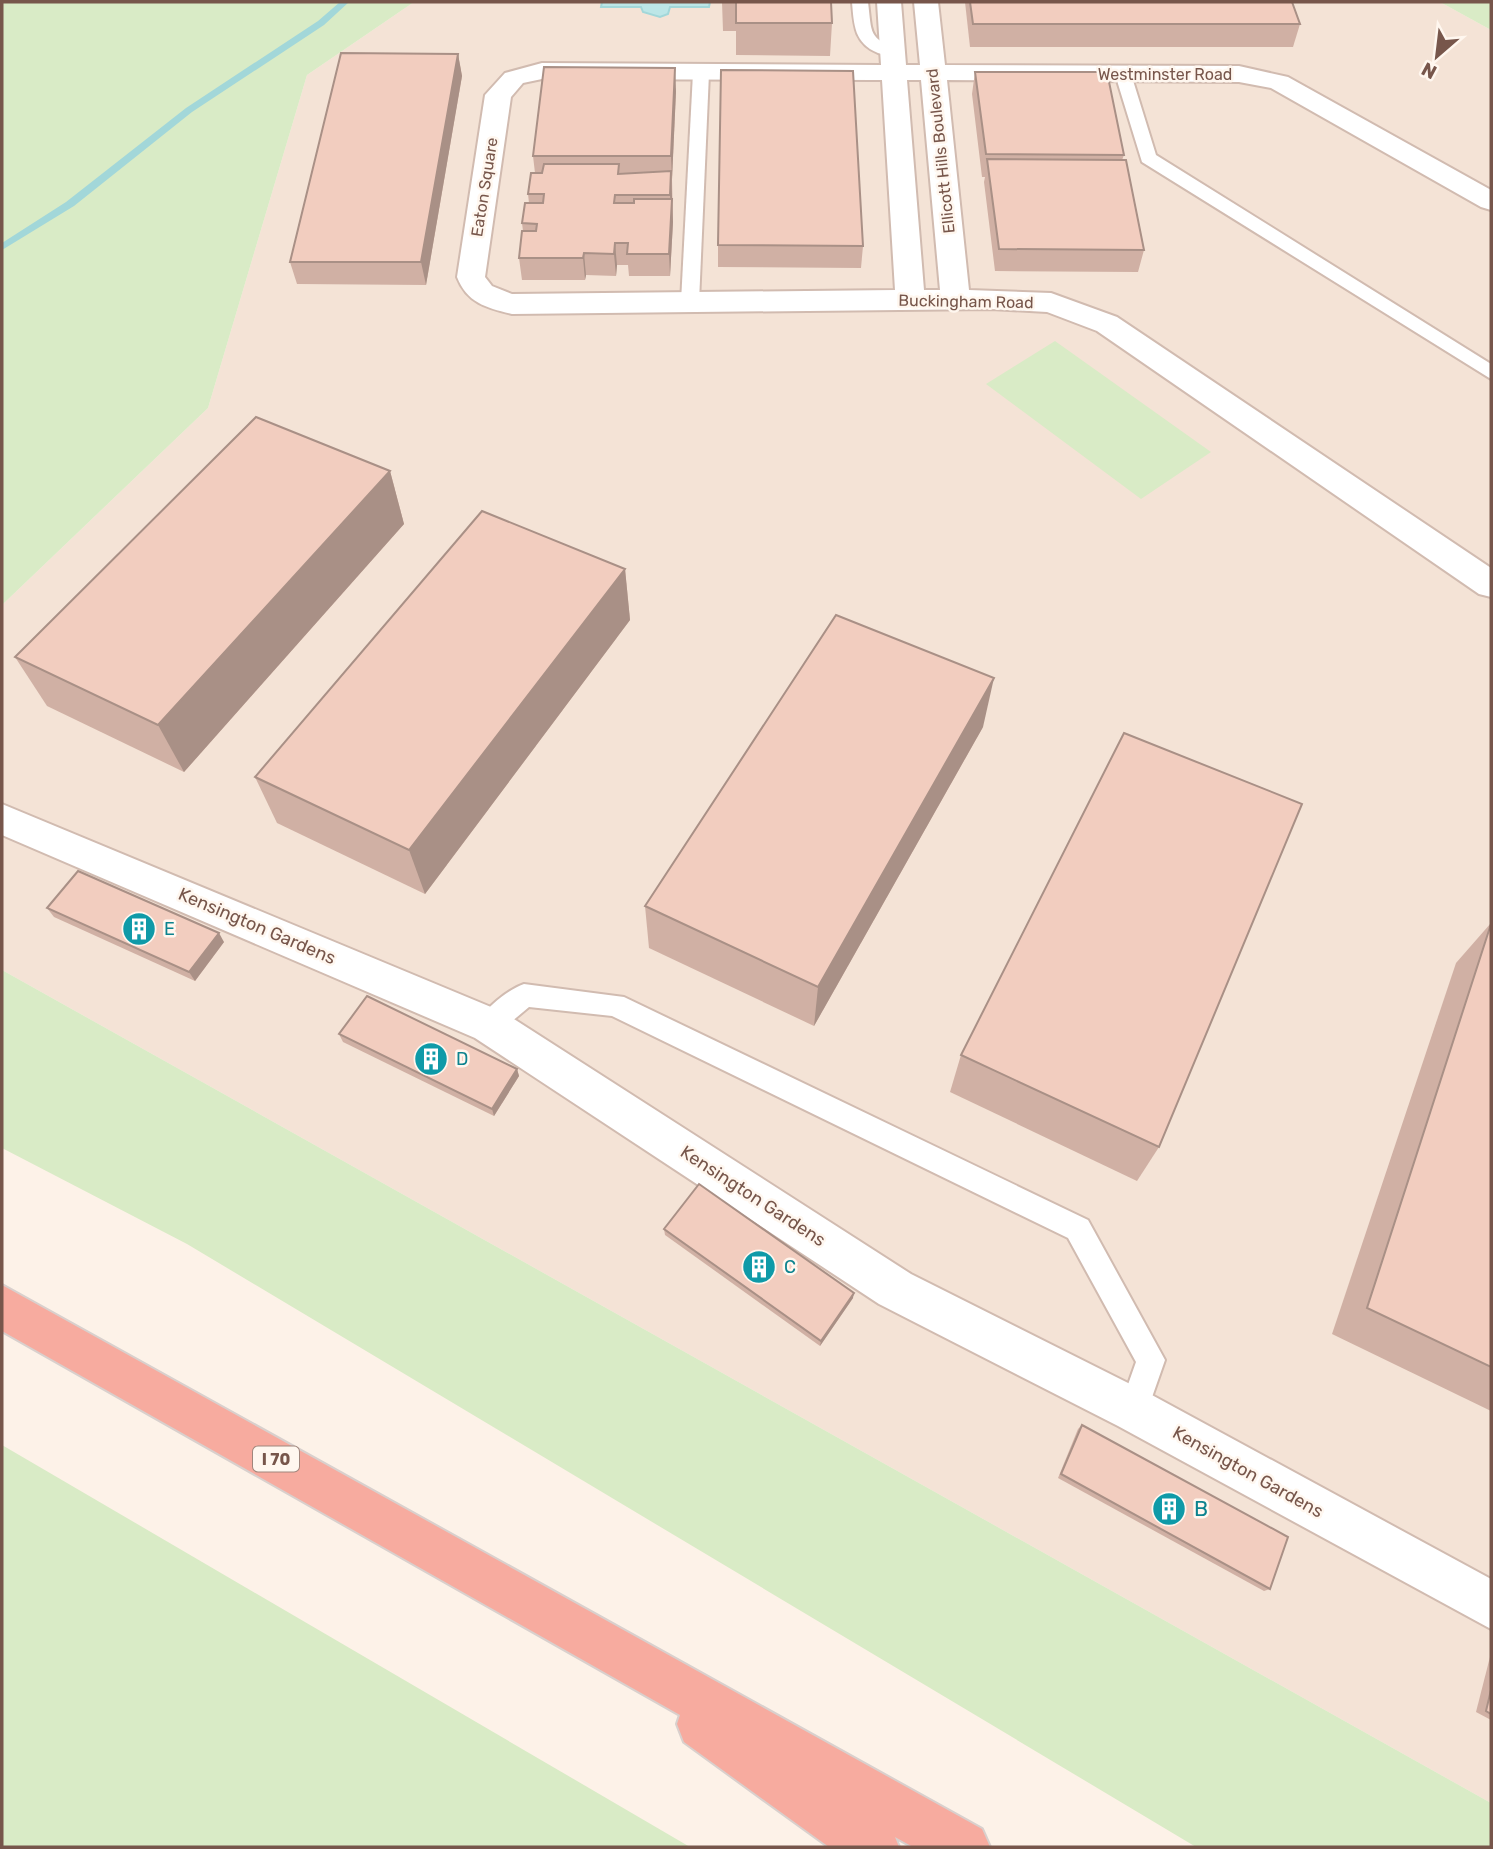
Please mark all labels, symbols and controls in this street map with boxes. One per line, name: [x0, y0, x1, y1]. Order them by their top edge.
north arrow: [1402, 21, 1472, 91]
text: N: [1418, 57, 1441, 84]
street label: Westminster Road: [1098, 65, 1232, 84]
street label: Ellicott Hills Boulevard: [922, 68, 959, 234]
street label: Eaton Square: [467, 136, 502, 238]
street label: Buckingham Road: [898, 291, 1034, 312]
street label: Kensington Gardens: [175, 883, 339, 969]
building icon: E: [120, 910, 158, 948]
place label: E: [164, 918, 175, 940]
building icon: D: [412, 1040, 450, 1078]
place label: D: [456, 1048, 468, 1070]
street label: Kensington Gardens: [676, 1141, 830, 1251]
building icon: C: [740, 1248, 778, 1286]
place label: C: [784, 1256, 796, 1278]
street label: Kensington Gardens: [1169, 1421, 1327, 1523]
road number: I 70: [253, 1446, 299, 1471]
building icon: B: [1150, 1490, 1188, 1528]
place label: B: [1194, 1496, 1208, 1521]

